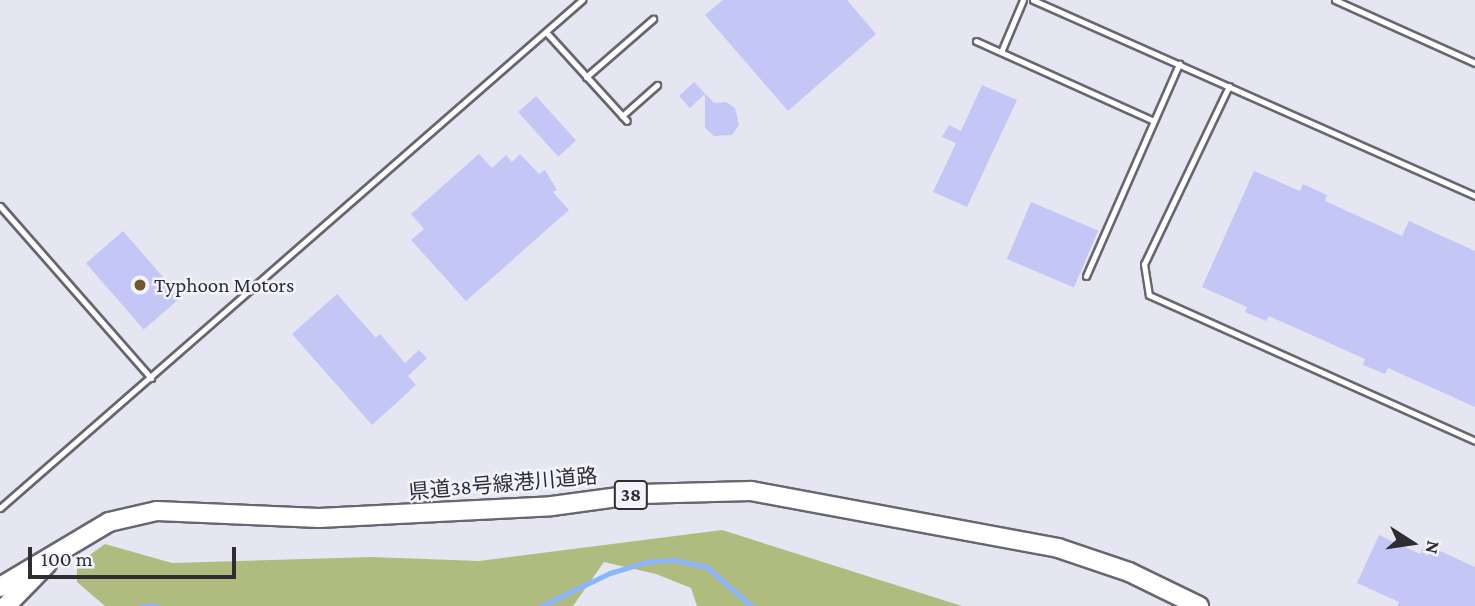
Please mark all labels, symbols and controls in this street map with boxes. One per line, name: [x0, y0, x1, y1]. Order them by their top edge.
place label: Typhoon Motors: [154, 272, 294, 298]
marker: Typhoon Motors: [132, 277, 148, 293]
street label: 県道38号線港川道路: [408, 463, 598, 505]
road number: 38: [614, 480, 648, 510]
north arrow: [1377, 508, 1447, 578]
scale bar: [32, 532, 240, 576]
text: N: [1421, 539, 1445, 556]
text: 100 m: [41, 547, 93, 571]

